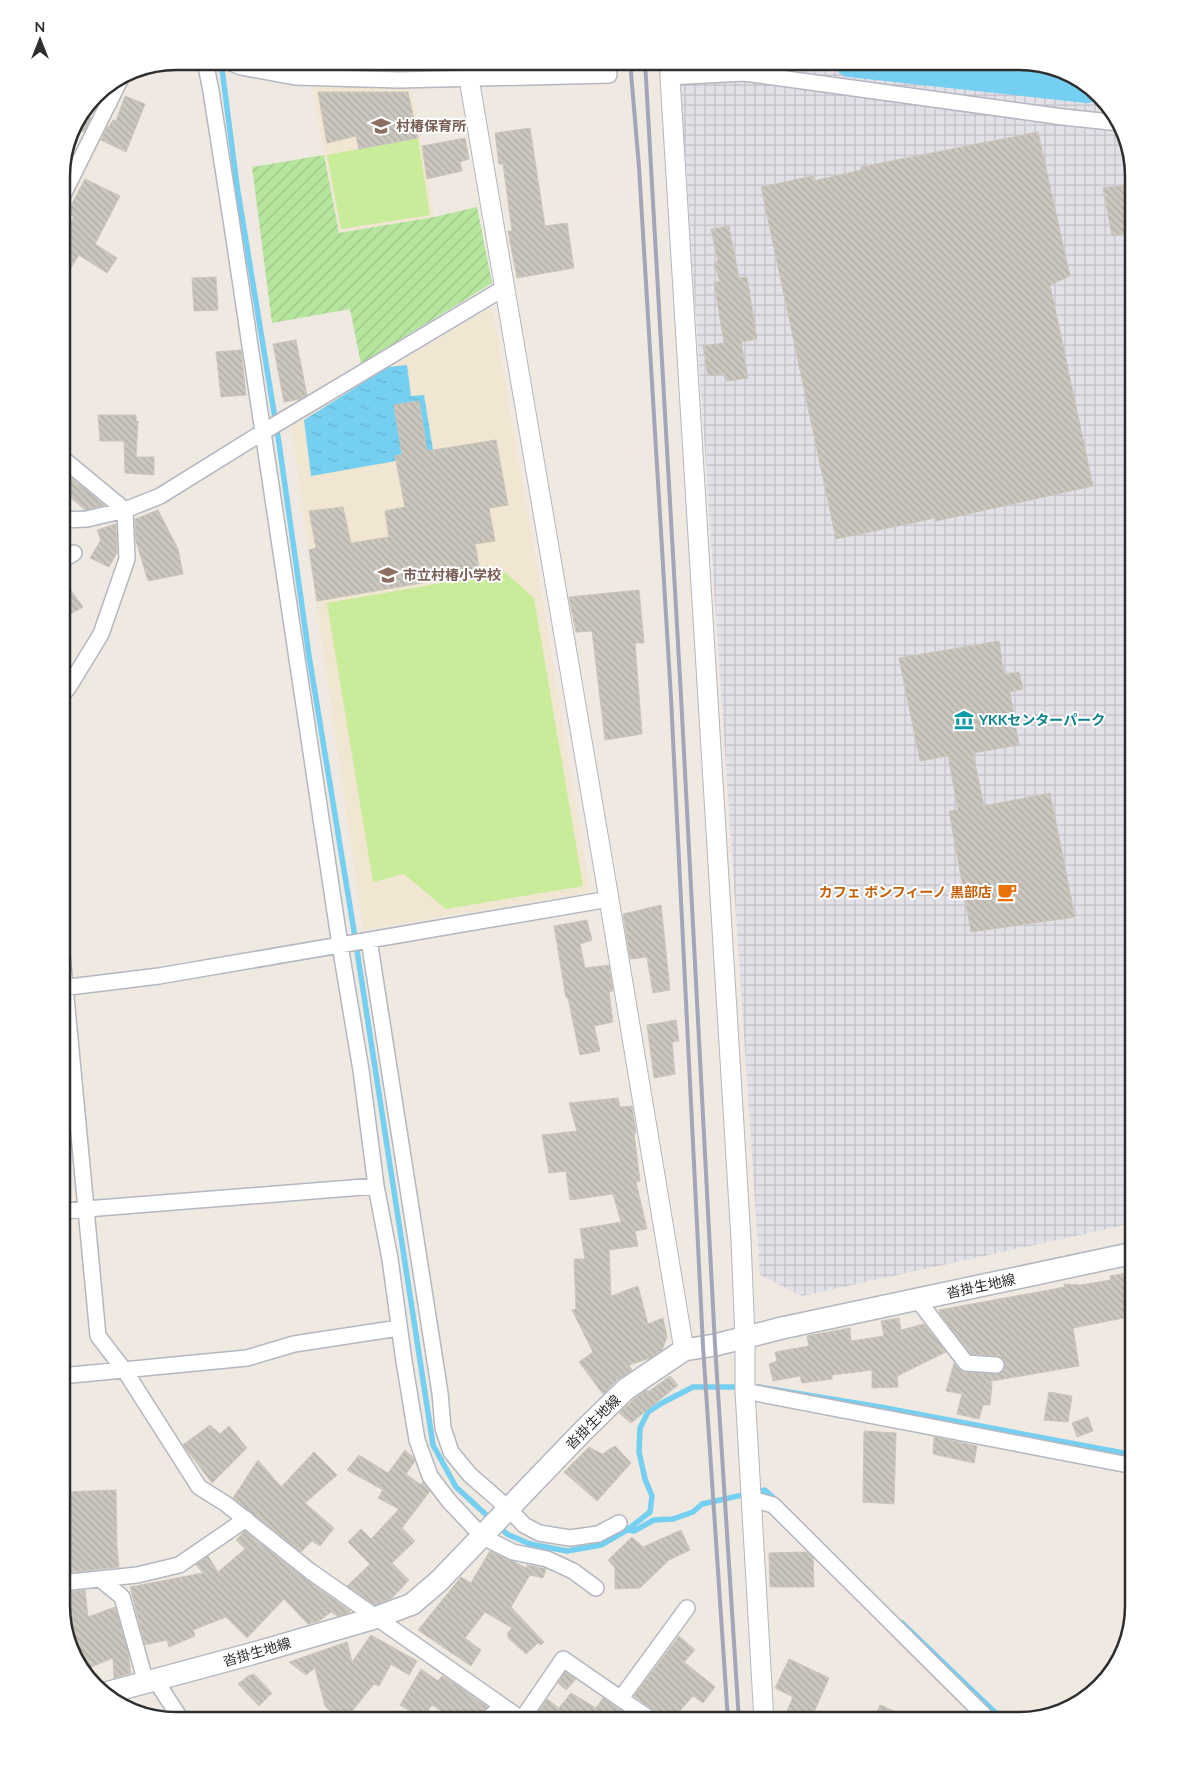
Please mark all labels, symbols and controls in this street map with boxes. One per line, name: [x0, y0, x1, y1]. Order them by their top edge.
north arrow: [15, 15, 65, 65]
text: N: [35, 18, 45, 35]
school or university icon: 村椿保育所: [370, 115, 392, 137]
place label: 村椿保育所: [396, 117, 466, 134]
school or university icon: 市立村椿小学校: [377, 564, 399, 586]
place label: 市立村椿小学校: [403, 566, 501, 583]
museum icon: YKKセンターパーク: [953, 709, 975, 731]
place label: YKKセンターパーク: [978, 711, 1105, 728]
cafe icon: カフェ ボンフィーノ 黒部店: [996, 881, 1018, 903]
place label: カフェ ボンフィーノ 黒部店: [819, 883, 992, 900]
street label: 沓掛生地線: [945, 1270, 1017, 1301]
street label: 沓掛生地線: [562, 1391, 623, 1452]
street label: 沓掛生地線: [221, 1634, 293, 1669]

